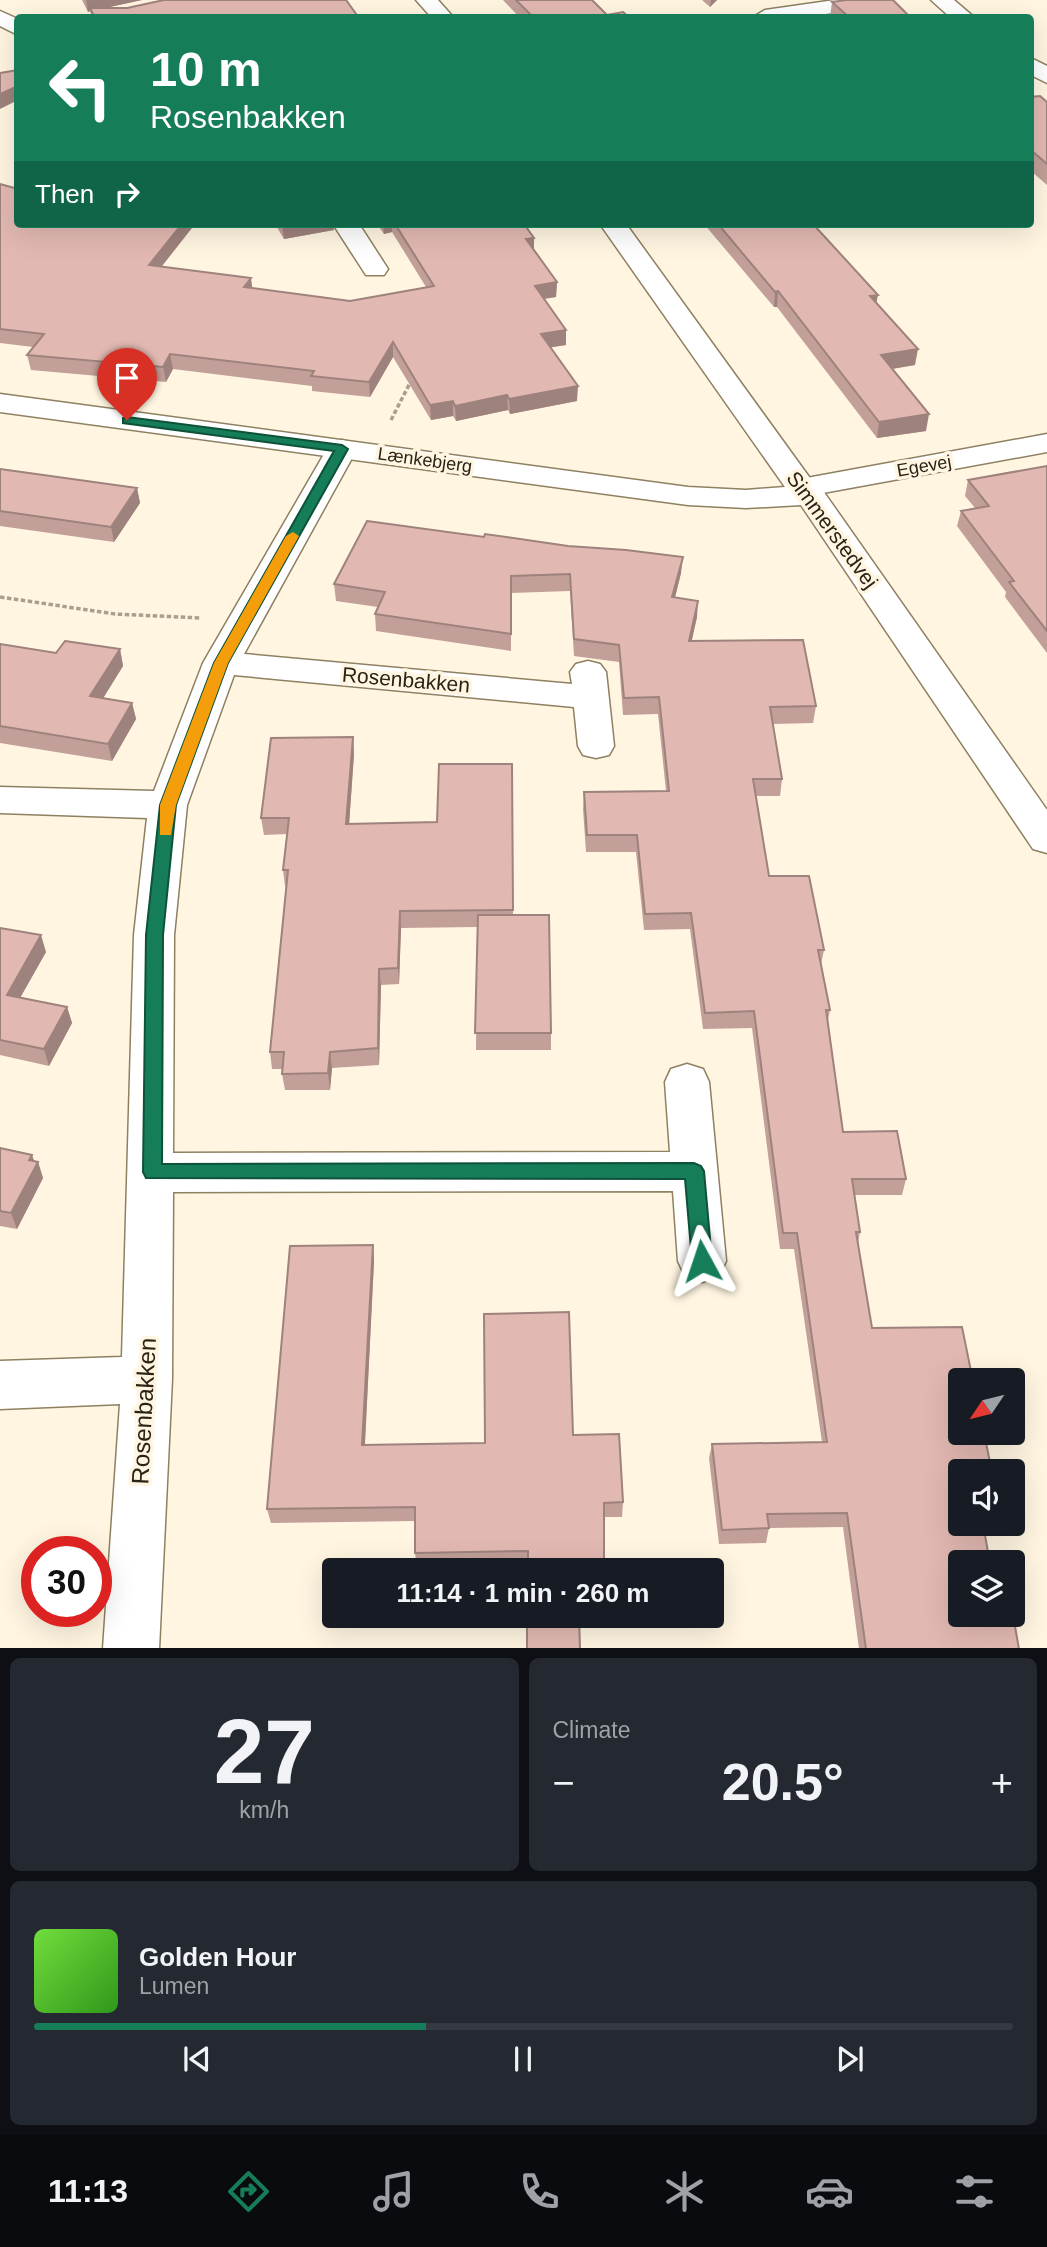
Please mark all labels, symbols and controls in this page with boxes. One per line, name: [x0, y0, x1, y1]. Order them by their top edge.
icon: left: [35, 42, 126, 133]
text: 10 m: [150, 42, 262, 96]
text: Rosenbakken: [150, 99, 346, 135]
icon: right: [108, 175, 146, 213]
text: Then: [35, 179, 94, 209]
pin: [97, 348, 157, 420]
icon: arrive: [108, 359, 146, 397]
street label: Lænkebjerg: [377, 443, 473, 477]
street label: Egevej: [895, 451, 953, 481]
street label: Simmerstedvej: [782, 467, 883, 593]
street label: Rosenbakken: [341, 662, 471, 697]
position arrow: [665, 1224, 739, 1298]
street label: Rosenbakken: [126, 1337, 161, 1485]
north arrow: [948, 1368, 1026, 1446]
map controls: [948, 1368, 1025, 1627]
button: sound: [948, 1459, 1025, 1536]
speed limit sign: 30: [21, 1536, 112, 1627]
button: layers: [948, 1550, 1025, 1627]
text: 11:14 · 1 min · 260 m: [397, 1578, 649, 1608]
text: 27: [214, 1701, 315, 1802]
text: Climate: [553, 1717, 630, 1743]
text: 20.5°: [722, 1753, 844, 1811]
text: −: [553, 1762, 575, 1804]
text: +: [991, 1762, 1013, 1804]
text: km/h: [239, 1797, 289, 1823]
text: Golden Hour: [139, 1942, 296, 1972]
text: Lumen: [139, 1973, 209, 1999]
icon: previous: [178, 2040, 216, 2078]
icon: pause: [504, 2040, 542, 2078]
icon: next: [831, 2040, 869, 2078]
icon: directions: [224, 2167, 273, 2216]
icon: music: [369, 2167, 418, 2216]
icon: phone: [515, 2167, 564, 2216]
icon: climate: [660, 2167, 709, 2216]
icon: car: [805, 2167, 854, 2216]
icon: filters: [950, 2167, 999, 2216]
text: 11:13: [48, 2173, 128, 2209]

